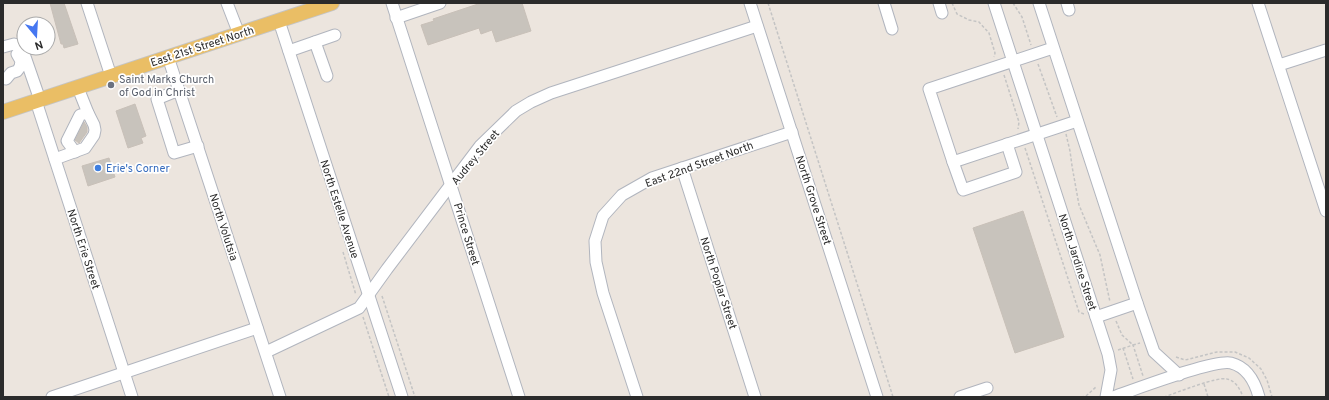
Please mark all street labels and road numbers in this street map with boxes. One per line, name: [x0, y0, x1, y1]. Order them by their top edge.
street label: East 21st Street North: [149, 24, 256, 70]
street label: Audrey Street: [449, 127, 503, 188]
street label: East 22nd Street North: [643, 139, 755, 191]
street label: North Grove Street: [792, 154, 834, 247]
street label: North Estelle Avenue: [316, 158, 362, 261]
street label: North Volutsia: [206, 192, 241, 263]
street label: Prince Street: [450, 201, 482, 267]
street label: North Erie Street: [64, 207, 103, 291]
street label: North Jardine Street: [1055, 212, 1099, 313]
street label: North Poplar Street: [697, 235, 740, 331]

